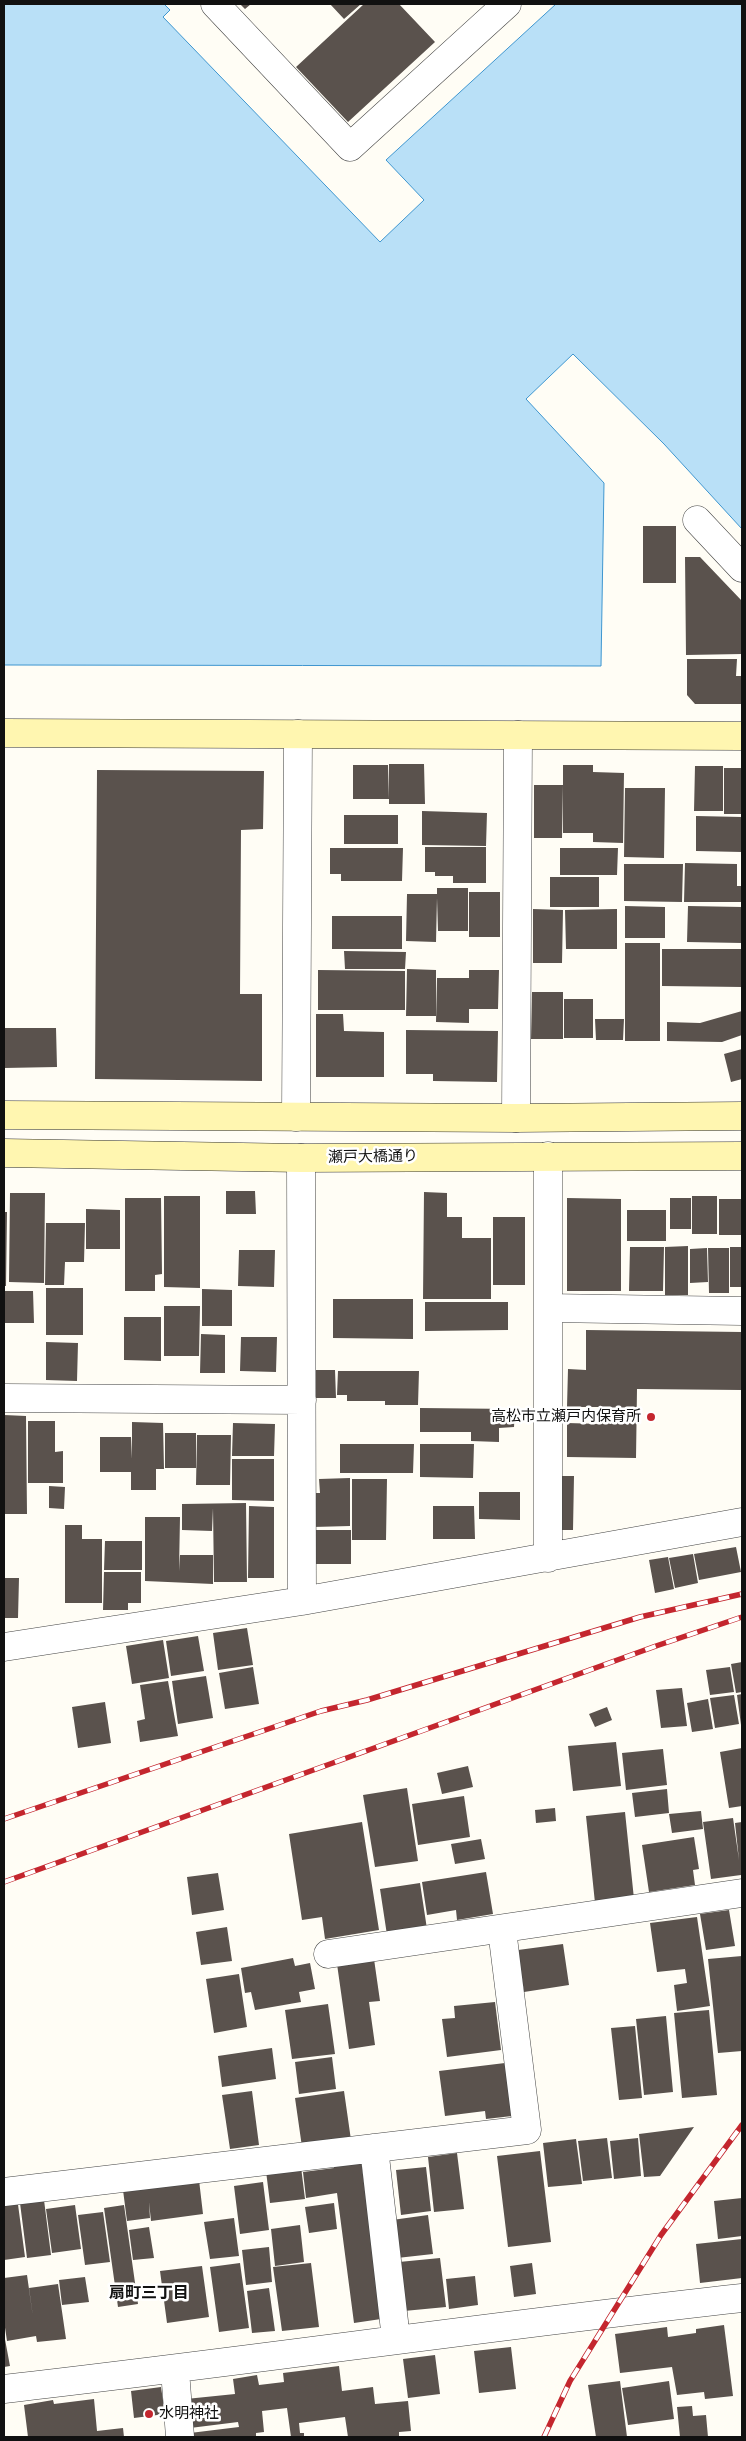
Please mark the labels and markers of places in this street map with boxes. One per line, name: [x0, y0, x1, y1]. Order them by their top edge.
place label: 高松市立瀬戸内保育所: [491, 1408, 641, 1426]
marker: 高松市立瀬戸内保育所: [645, 1411, 657, 1423]
place label: 水明神社: [159, 2405, 219, 2423]
marker: 水明神社: [143, 2408, 155, 2420]

